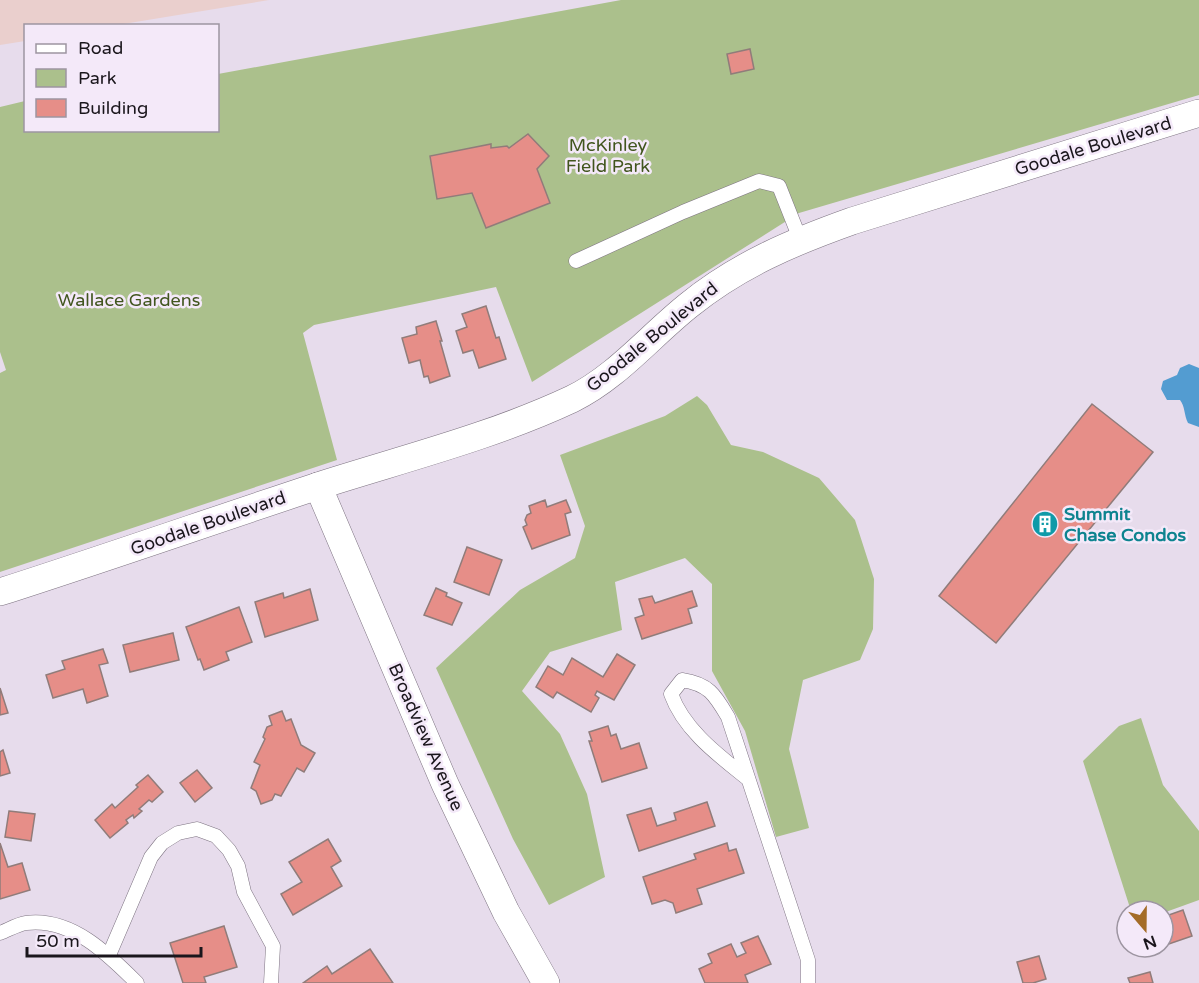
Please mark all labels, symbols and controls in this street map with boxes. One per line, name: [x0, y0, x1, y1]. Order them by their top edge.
legend: [24, 24, 219, 132]
text: Road: [78, 37, 123, 59]
text: Park: [78, 67, 117, 89]
text: Building: [78, 97, 148, 119]
street label: Goodale Boulevard: [1012, 112, 1174, 180]
park label: McKinley Field Park: [566, 134, 650, 177]
street label: Goodale Boulevard: [582, 277, 722, 397]
park label: Wallace Gardens: [58, 289, 200, 311]
street label: Goodale Boulevard: [127, 486, 289, 560]
place label: Summit Chase Condos: [1064, 503, 1187, 546]
building icon: Summit Chase Condos: [1030, 509, 1060, 539]
street label: Broadview Avenue: [384, 660, 468, 814]
north arrow: [1115, 899, 1175, 959]
scale bar: [27, 920, 201, 958]
text: 50 m: [36, 930, 80, 952]
text: N: [1140, 931, 1159, 954]

